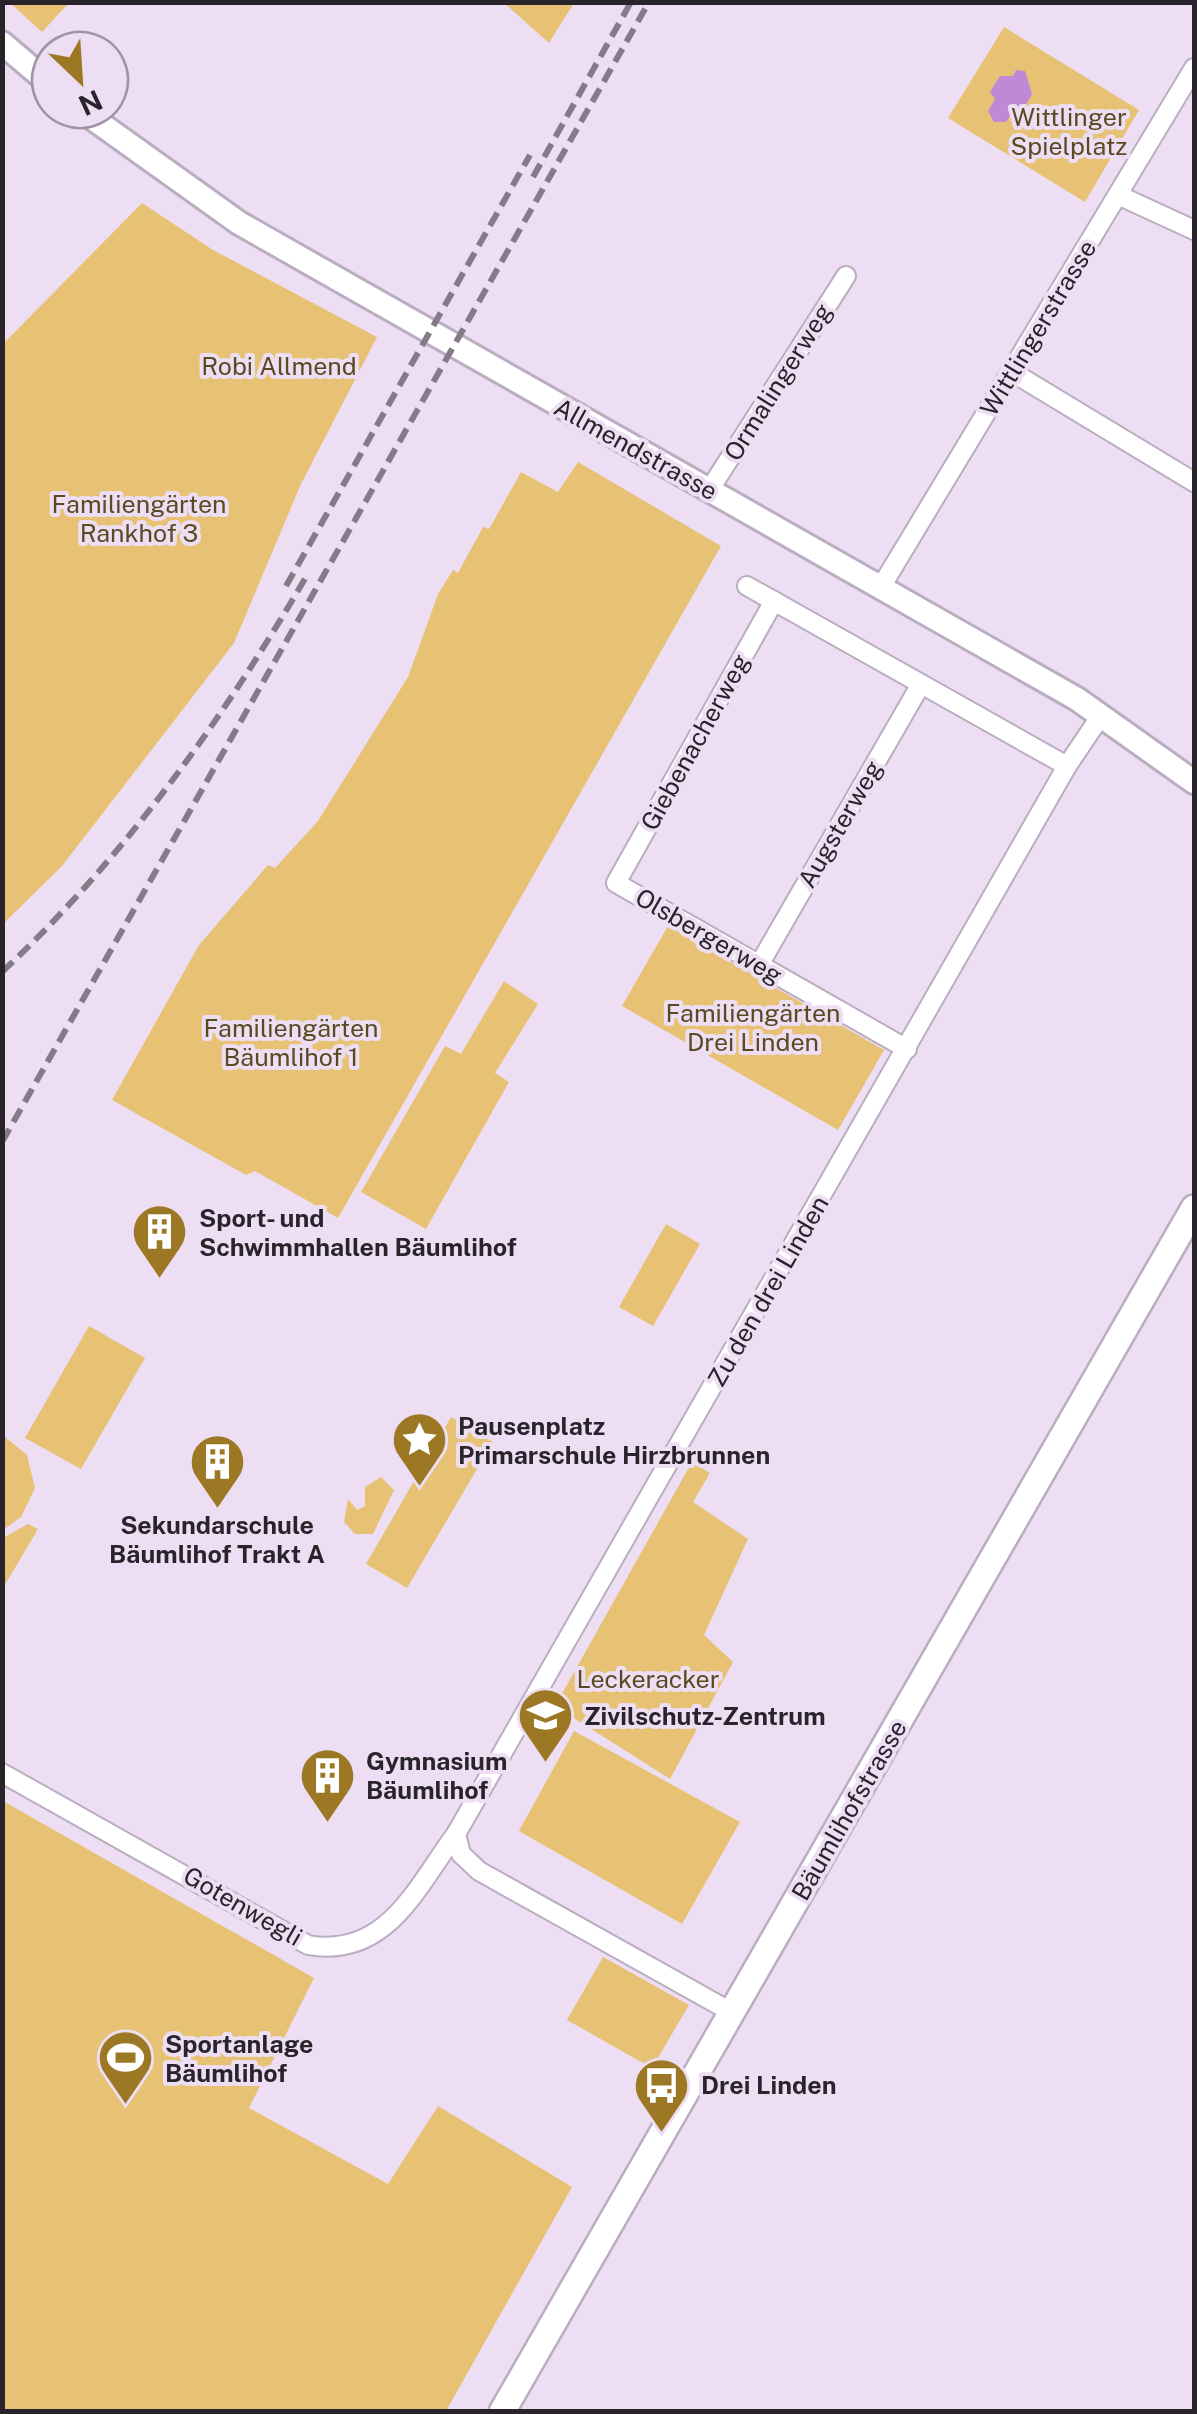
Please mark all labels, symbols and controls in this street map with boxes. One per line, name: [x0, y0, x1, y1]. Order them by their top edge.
north arrow: [30, 30, 130, 130]
text: N: [74, 84, 108, 123]
park label: Wittlinger Spielplatz: [1011, 102, 1127, 161]
street label: Wittlingerstrasse: [974, 235, 1102, 421]
street label: Ormalingerweg: [718, 298, 838, 466]
park label: Robi Allmend: [201, 351, 357, 381]
street label: Allmendstrasse: [549, 392, 723, 506]
park label: Familiengärten Rankhof 3: [51, 489, 227, 548]
street label: Giebenacherweg: [634, 649, 756, 835]
street label: Augsterweg: [792, 755, 888, 893]
street label: Olsbergerweg: [630, 882, 788, 990]
park label: Familiengärten Drei Linden: [665, 998, 841, 1057]
park label: Familiengärten Bäumlihof 1: [203, 1013, 379, 1072]
street label: Zu den drei Linden: [701, 1190, 835, 1392]
building icon: Sport- und Schwimmhallen Bäumlihof: [130, 1202, 190, 1281]
place label: Sport- und Schwimmhallen Bäumlihof: [199, 1203, 517, 1262]
place icon: Pausenplatz Primarschule Hirzbrunnen: [389, 1410, 449, 1489]
place label: Pausenplatz Primarschule Hirzbrunnen: [458, 1411, 770, 1470]
building icon: Sekundarschule Bäumlihof Trakt A: [187, 1431, 247, 1510]
place label: Sekundarschule Bäumlihof Trakt A: [109, 1510, 325, 1569]
park label: Leckeracker: [576, 1664, 720, 1694]
school or university icon: Zivilschutz-Zentrum: [515, 1686, 575, 1765]
place label: Zivilschutz-Zentrum: [584, 1701, 826, 1731]
street label: Bäumlihofstrasse: [785, 1715, 913, 1905]
building icon: Gymnasium Bäumlihof: [297, 1745, 357, 1824]
place label: Gymnasium Bäumlihof: [366, 1746, 507, 1805]
street label: Gotenwegli: [178, 1860, 308, 1952]
sports icon: Sportanlage Bäumlihof: [96, 2028, 156, 2107]
place label: Sportanlage Bäumlihof: [165, 2029, 313, 2088]
bus stop icon: Drei Linden: [632, 2055, 692, 2134]
place label: Drei Linden: [701, 2070, 836, 2100]

